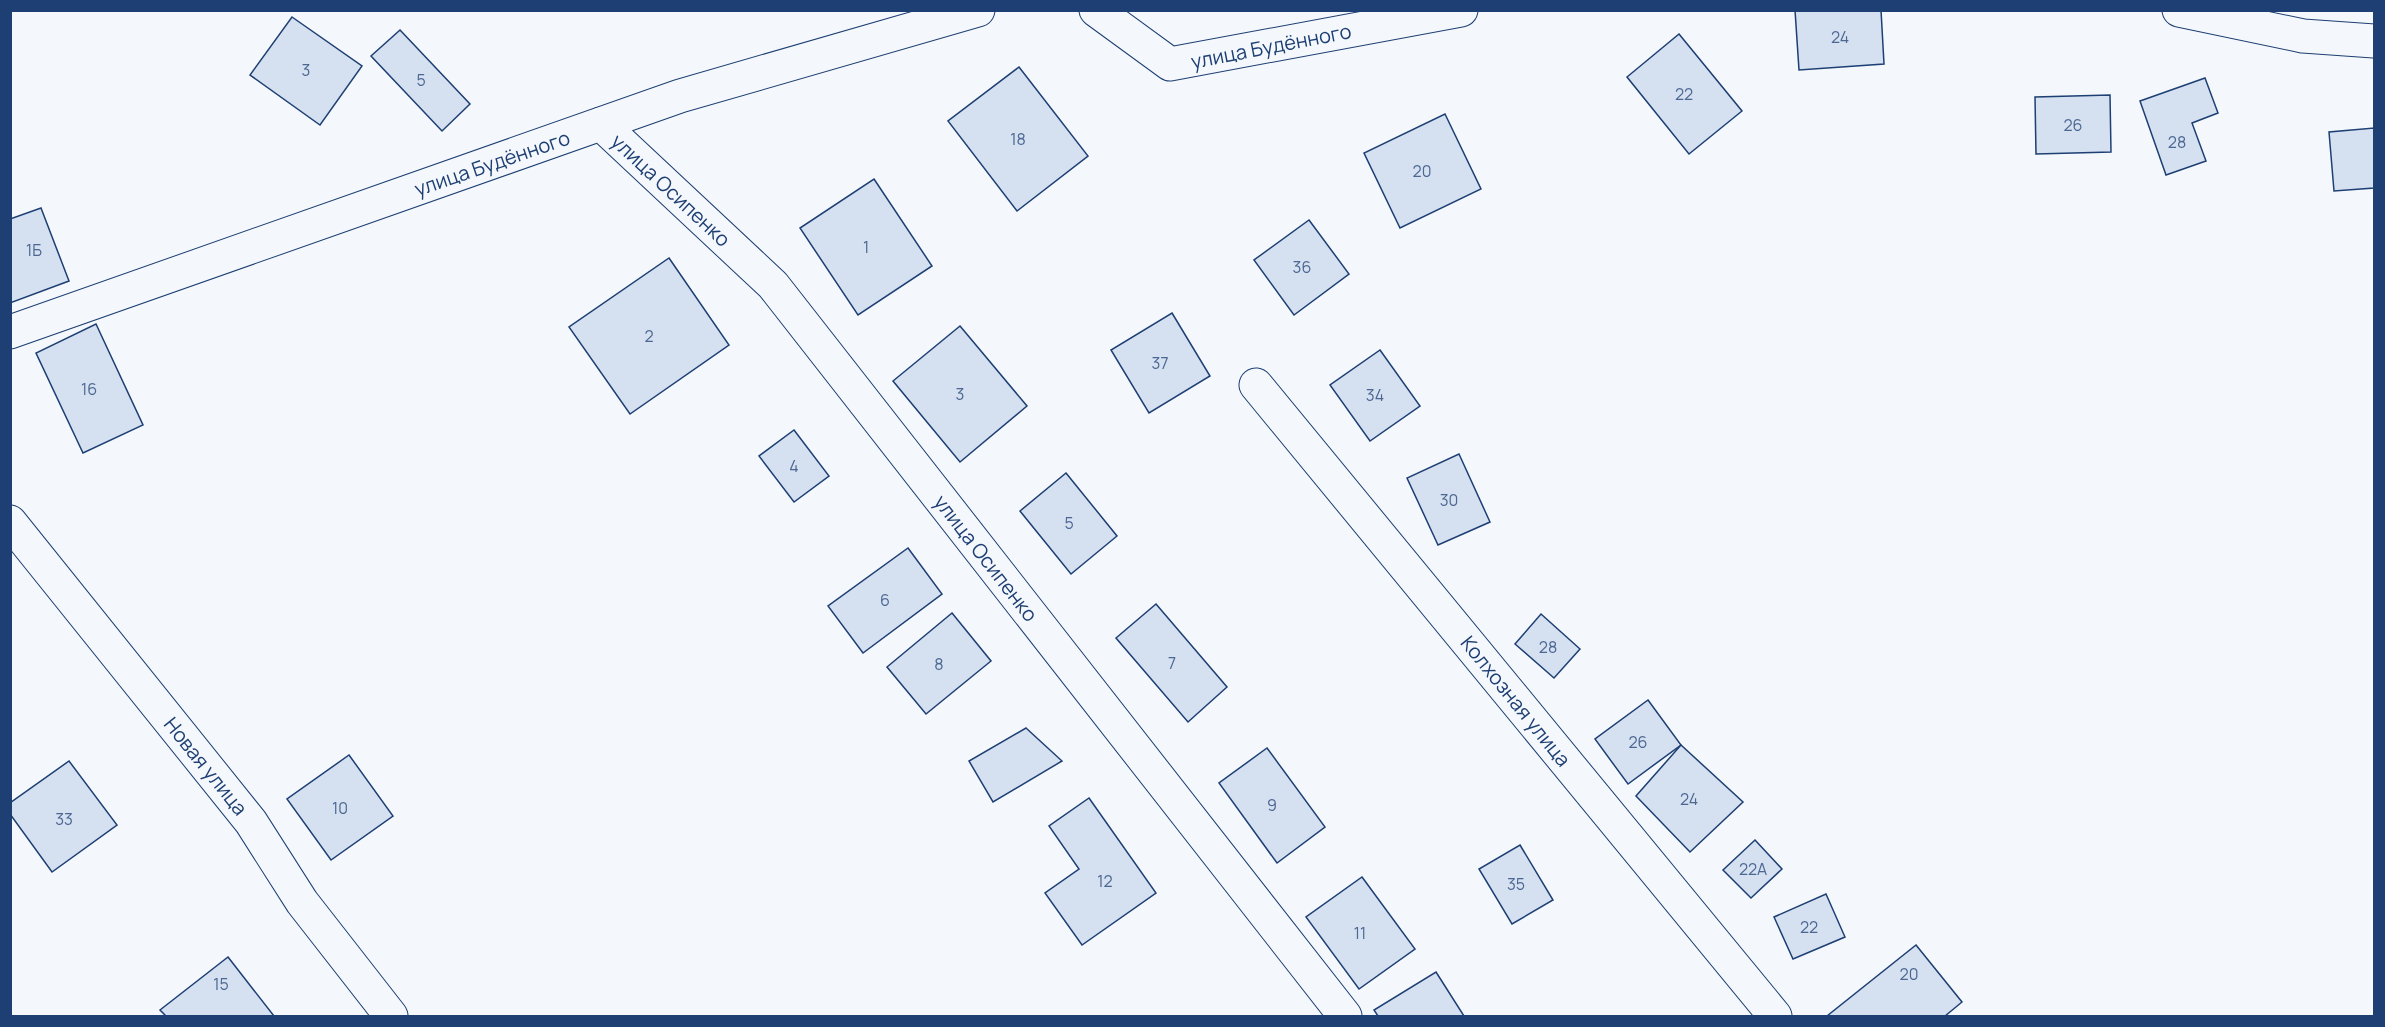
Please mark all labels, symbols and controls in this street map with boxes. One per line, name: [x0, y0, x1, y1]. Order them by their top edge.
street label: улица Будённого: [1189, 17, 1354, 75]
house number: 24: [1831, 26, 1849, 48]
house number: 3: [302, 59, 310, 81]
house number: 5: [416, 69, 426, 91]
house number: 22: [1675, 83, 1693, 105]
house number: 26: [2063, 114, 2083, 136]
street label: улица Будённого: [411, 124, 574, 202]
street label: улица Осипенко: [606, 128, 737, 252]
house number: 18: [1010, 128, 1026, 150]
house number: 28: [2168, 131, 2186, 153]
house number: 20: [1413, 160, 1431, 182]
house number: 1: [863, 236, 869, 258]
house number: 1Б: [26, 239, 42, 261]
house number: 36: [1293, 256, 1311, 278]
house number: 2: [644, 325, 654, 347]
house number: 37: [1152, 352, 1168, 374]
house number: 16: [81, 378, 97, 400]
house number: 3: [956, 383, 964, 405]
house number: 34: [1366, 384, 1384, 406]
house number: 4: [789, 455, 799, 477]
street label: улица Осипенко: [928, 489, 1044, 627]
house number: 30: [1440, 489, 1458, 511]
house number: 5: [1064, 512, 1074, 534]
house number: 6: [880, 589, 890, 611]
street label: Колхозная улица: [1455, 630, 1577, 772]
house number: 28: [1539, 636, 1557, 658]
house number: 7: [1168, 652, 1176, 674]
house number: 8: [934, 653, 944, 675]
street label: Новая улица: [158, 711, 254, 821]
house number: 26: [1628, 731, 1648, 753]
house number: 24: [1680, 788, 1698, 810]
house number: 9: [1267, 794, 1277, 816]
house number: 10: [332, 797, 348, 819]
house number: 33: [55, 808, 73, 830]
house number: 22А: [1739, 858, 1767, 880]
house number: 12: [1097, 870, 1113, 892]
house number: 35: [1507, 873, 1525, 895]
house number: 22: [1800, 916, 1818, 938]
house number: 11: [1354, 922, 1366, 944]
house number: 20: [1900, 963, 1918, 985]
house number: 15: [213, 973, 229, 995]

